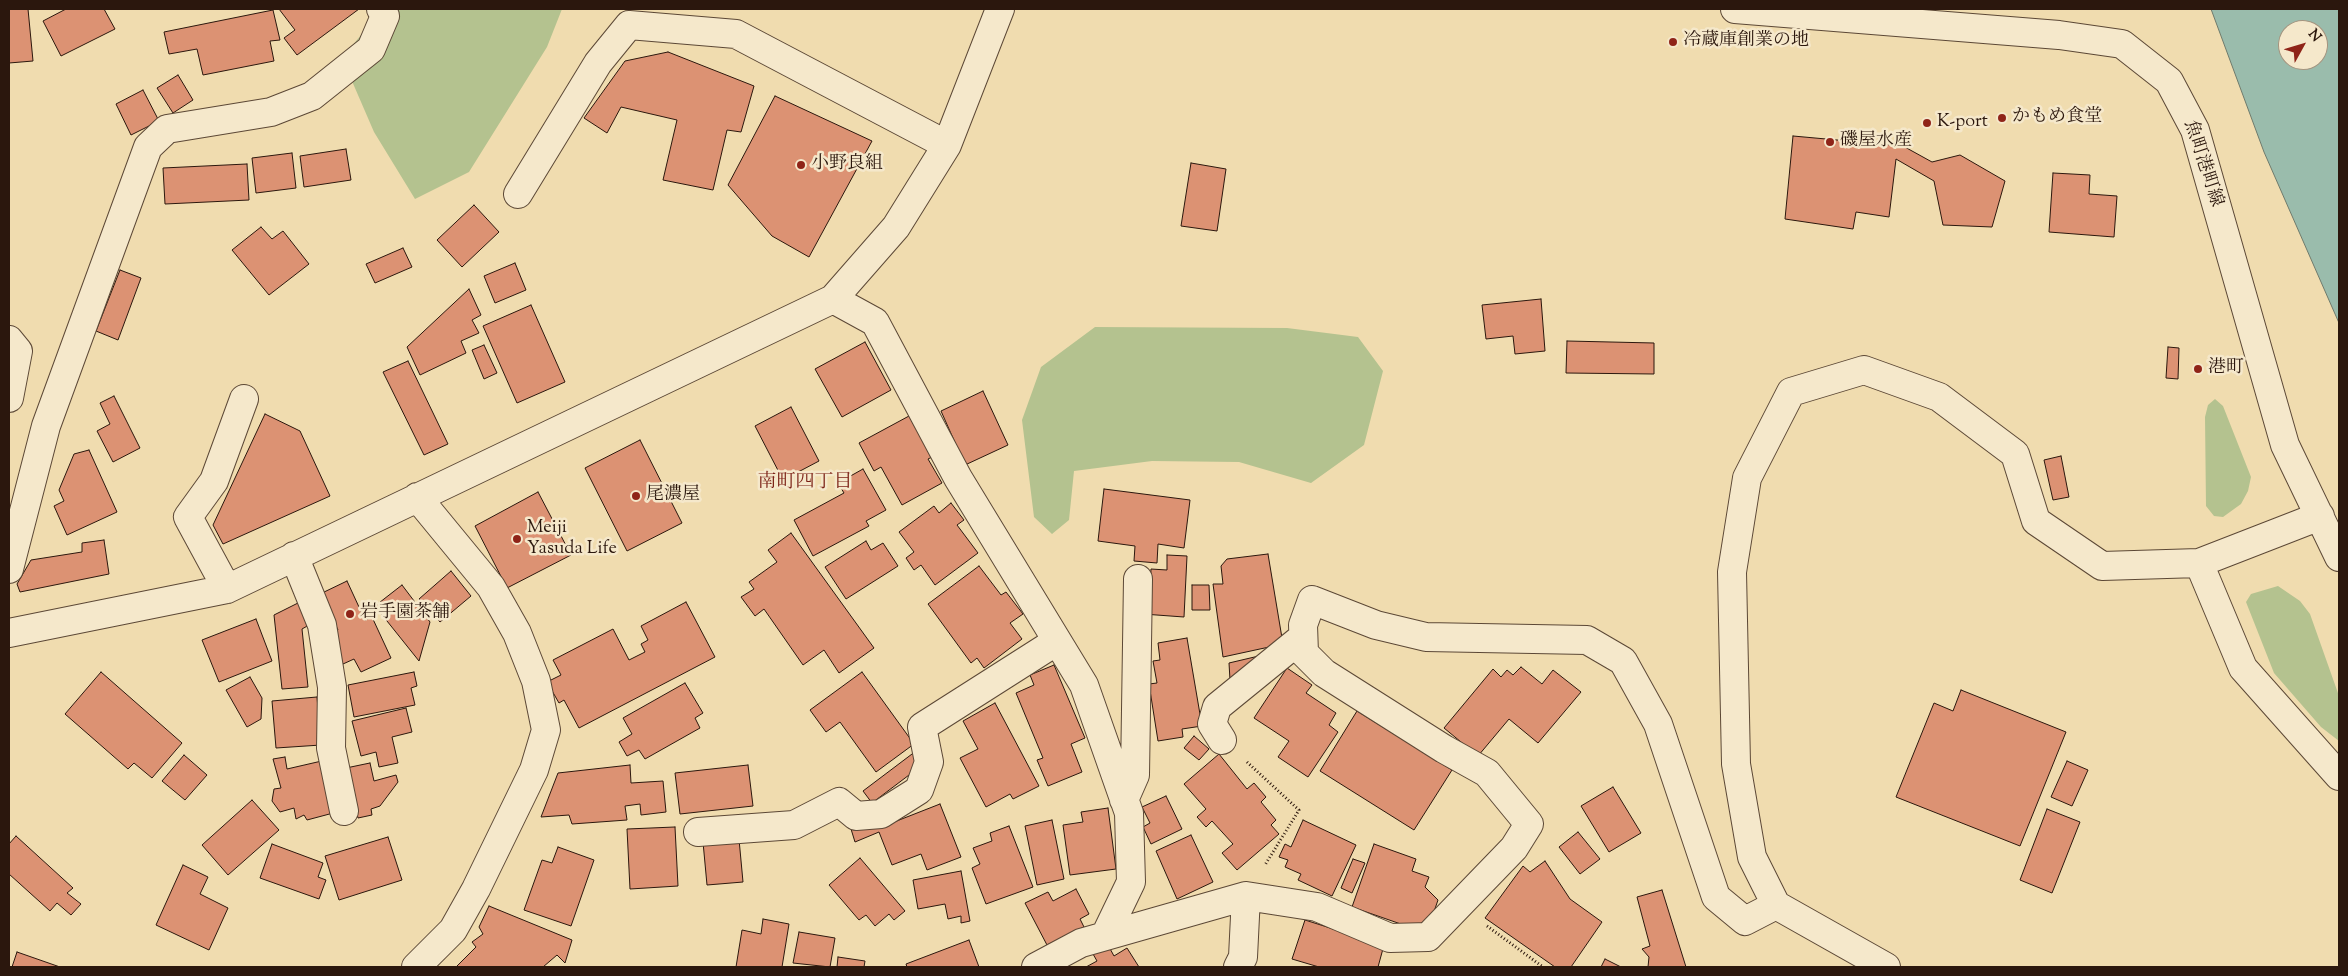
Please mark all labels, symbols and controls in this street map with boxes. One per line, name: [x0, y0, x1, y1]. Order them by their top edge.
north arrow: [2278, 20, 2328, 70]
text: N: [2303, 26, 2325, 47]
place label: 冷蔵庫創業の地: [1683, 31, 1809, 53]
marker: 冷蔵庫創業の地: [1667, 36, 1679, 48]
place label: かもめ食堂: [2012, 107, 2102, 129]
place label: K-port: [1937, 112, 1988, 134]
marker: かもめ食堂: [1996, 112, 2008, 124]
marker: K-port: [1921, 117, 1933, 129]
street label: 魚町港町線: [2178, 118, 2226, 210]
place label: 磯屋水産: [1840, 131, 1912, 153]
marker: 磯屋水産: [1824, 136, 1836, 148]
place label: 小野良組: [811, 154, 883, 176]
marker: 小野良組: [795, 159, 807, 171]
place label: 港町: [2208, 358, 2244, 380]
marker: 港町: [2192, 363, 2204, 375]
district label: 南町四丁目: [758, 473, 852, 495]
place label: 尾濃屋: [646, 485, 700, 507]
marker: 尾濃屋: [630, 490, 642, 502]
place label: Meiji Yasuda Life: [527, 518, 617, 560]
marker: Meiji Yasuda Life: [511, 533, 523, 545]
place label: 岩手園茶舗: [360, 603, 450, 625]
marker: 岩手園茶舗: [344, 608, 356, 620]

